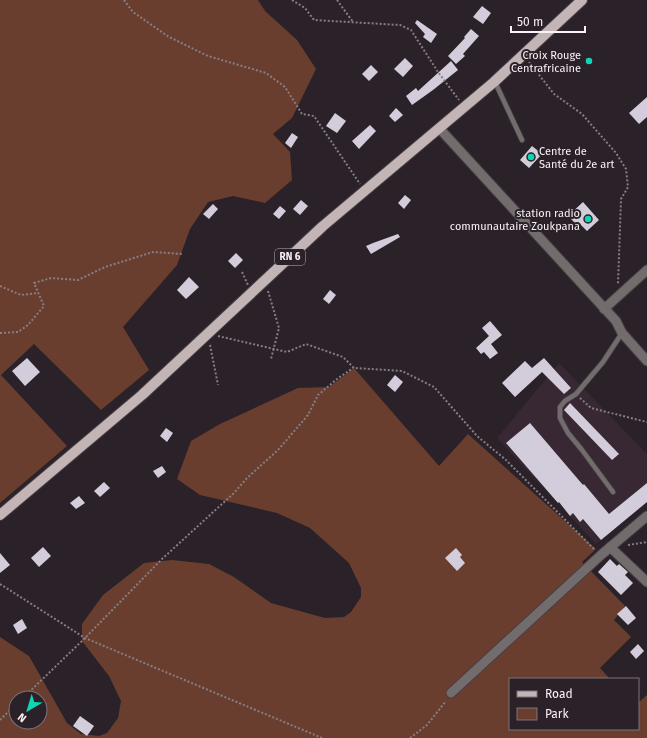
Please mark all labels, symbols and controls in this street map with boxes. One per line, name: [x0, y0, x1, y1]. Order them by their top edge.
scale bar: [511, 8, 585, 34]
text: 50 m: [517, 15, 543, 29]
place label: Croix Rouge Centrafricaine: [511, 49, 581, 75]
marker: Croix Rouge Centrafricaine: [584, 56, 594, 66]
place label: Centre de Santé du 2e art: [539, 145, 614, 171]
marker: Centre de Santé du 2e art: [526, 152, 536, 162]
place label: station radio communautaire Zoukpana: [450, 207, 580, 233]
marker: station radio communautaire Zoukpana: [583, 214, 593, 224]
road number: RN 6: [275, 249, 305, 265]
legend: [509, 678, 639, 730]
text: Road: [545, 687, 573, 701]
north arrow: [8, 690, 48, 730]
text: Park: [545, 707, 569, 721]
text: N: [15, 710, 29, 725]

